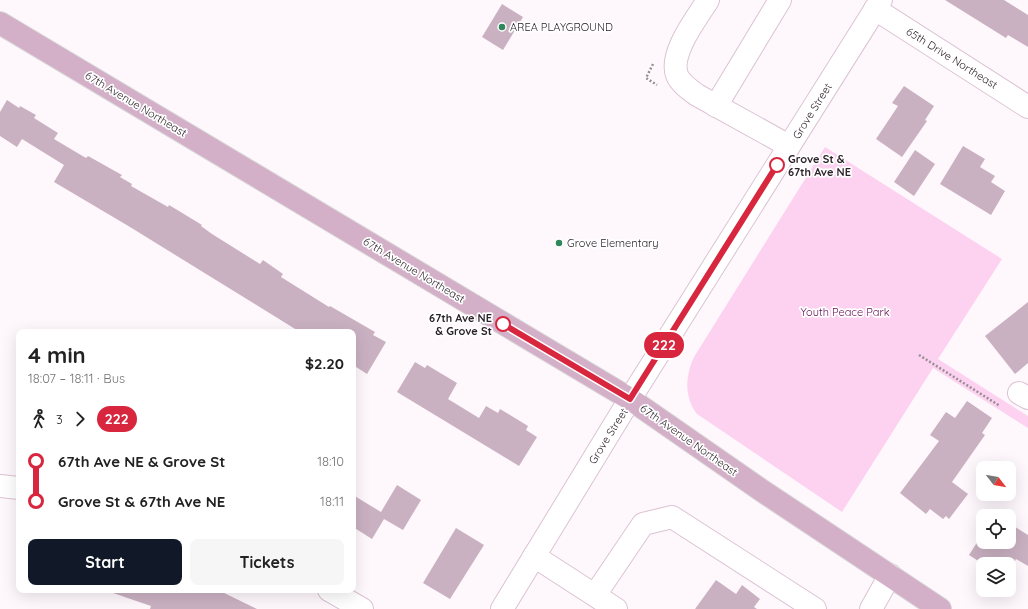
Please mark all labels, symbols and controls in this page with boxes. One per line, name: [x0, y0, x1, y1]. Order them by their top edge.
place label: AREA PLAYGROUND: [510, 20, 613, 34]
marker: AREA PLAYGROUND: [497, 22, 507, 32]
street label: 65th Drive Northeast: [904, 24, 1000, 92]
street label: 67th Avenue Northeast: [83, 68, 189, 140]
street label: Grove Street: [789, 80, 835, 142]
place label: Grove St & 67th Ave NE: [788, 152, 851, 179]
marker: Grove St & 67th Ave NE: [769, 157, 785, 173]
street label: 67th Avenue Northeast: [361, 234, 467, 306]
place label: Grove Elementary: [567, 236, 659, 250]
marker: Grove Elementary: [554, 238, 564, 248]
park label: Youth Peace Park: [800, 305, 890, 319]
place label: 67th Ave NE & Grove St: [429, 311, 492, 338]
marker: 67th Ave NE & Grove St: [495, 316, 511, 332]
line badge: 222: [641, 332, 687, 358]
text: 222: [652, 336, 676, 354]
text: 4 min: [28, 341, 86, 369]
text: $2.20: [305, 354, 344, 373]
text: 18:07 – 18:11 · Bus: [28, 370, 125, 386]
street label: 67th Avenue Northeast: [638, 401, 741, 479]
street label: Grove Street: [585, 405, 631, 467]
icon: walk: [28, 408, 50, 430]
icon: forward: [69, 408, 91, 430]
text: 222: [105, 410, 129, 428]
text: 3: [56, 411, 63, 427]
text: 67th Ave NE & Grove St: [58, 452, 225, 471]
text: 18:10: [317, 453, 344, 469]
north arrow: [976, 461, 1016, 501]
map controls: [976, 461, 1016, 597]
text: Grove St & 67th Ave NE: [58, 492, 225, 511]
text: 18:11: [320, 493, 344, 509]
button: locate: [976, 509, 1016, 549]
button: Start: [28, 539, 182, 585]
button: Tickets: [190, 539, 344, 585]
button: layers: [976, 557, 1016, 597]

